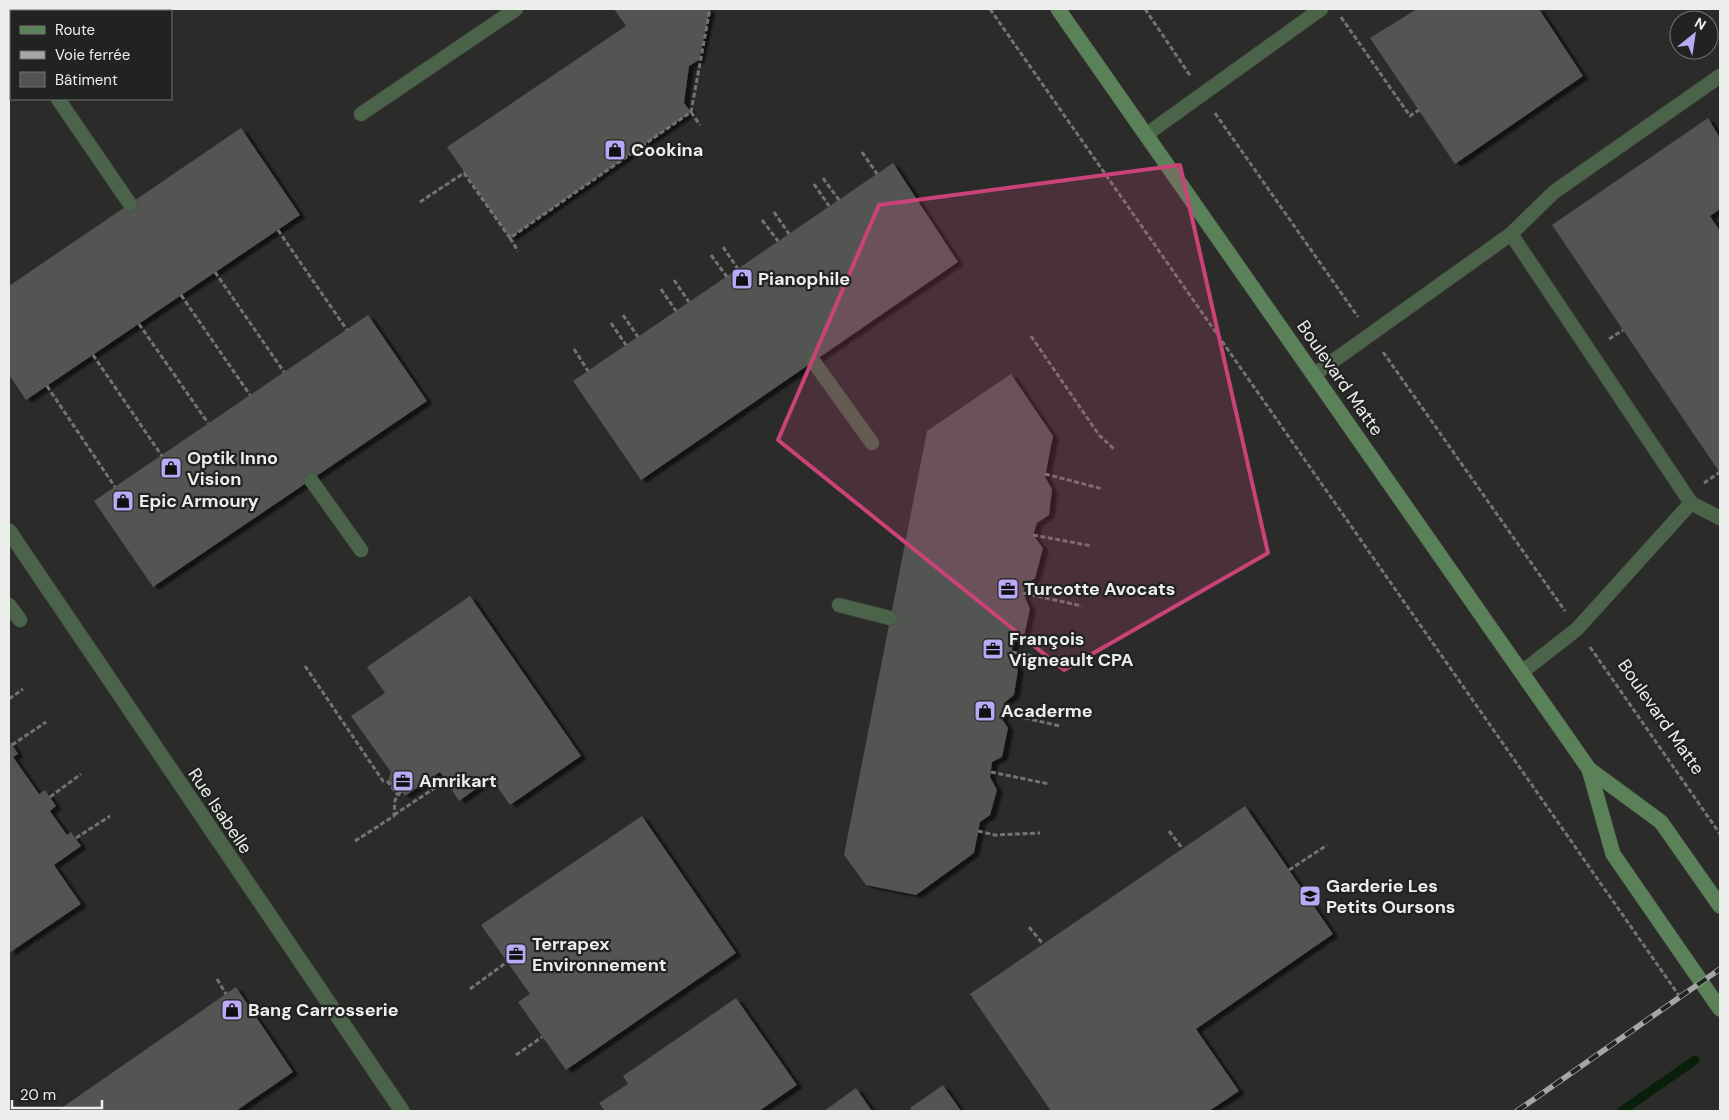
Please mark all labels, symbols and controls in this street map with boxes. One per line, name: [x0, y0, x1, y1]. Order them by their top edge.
legend: [10, 10, 172, 100]
north arrow: [1669, 10, 1719, 60]
text: N: [1692, 13, 1709, 34]
text: Route: [55, 20, 95, 40]
text: Voie ferrée: [55, 45, 130, 65]
text: Bâtiment: [55, 70, 118, 90]
shop icon: Cookina: [603, 138, 627, 162]
place label: Cookina: [631, 138, 703, 162]
shop icon: Pianophile: [730, 267, 754, 291]
place label: Pianophile: [758, 267, 850, 291]
street label: Boulevard Matte: [1291, 316, 1389, 440]
place label: Optik Inno Vision: [187, 446, 278, 491]
shop icon: Optik Inno Vision: [159, 456, 183, 480]
shop icon: Epic Armoury: [111, 489, 135, 513]
place label: Epic Armoury: [139, 489, 259, 513]
office icon: Turcotte Avocats: [996, 577, 1020, 601]
place label: Turcotte Avocats: [1024, 577, 1175, 601]
place label: François Vigneault CPA: [1009, 627, 1134, 672]
office icon: François Vigneault CPA: [981, 637, 1005, 661]
street label: Boulevard Matte: [1612, 655, 1710, 779]
shop icon: Acaderme: [973, 699, 997, 723]
place label: Acaderme: [1001, 699, 1093, 723]
street label: Rue Isabelle: [182, 763, 258, 859]
office icon: Amrikart: [391, 769, 415, 793]
place label: Amrikart: [419, 769, 497, 793]
place label: Garderie Les Petits Oursons: [1326, 874, 1455, 919]
school or university icon: Garderie Les Petits Oursons: [1298, 884, 1322, 908]
place label: Terrapex Environnement: [532, 932, 667, 977]
office icon: Terrapex Environnement: [504, 942, 528, 966]
shop icon: Bang Carrosserie: [220, 998, 244, 1022]
place label: Bang Carrosserie: [248, 998, 399, 1022]
scale bar: [12, 1078, 102, 1110]
text: 20 m: [20, 1085, 56, 1105]

